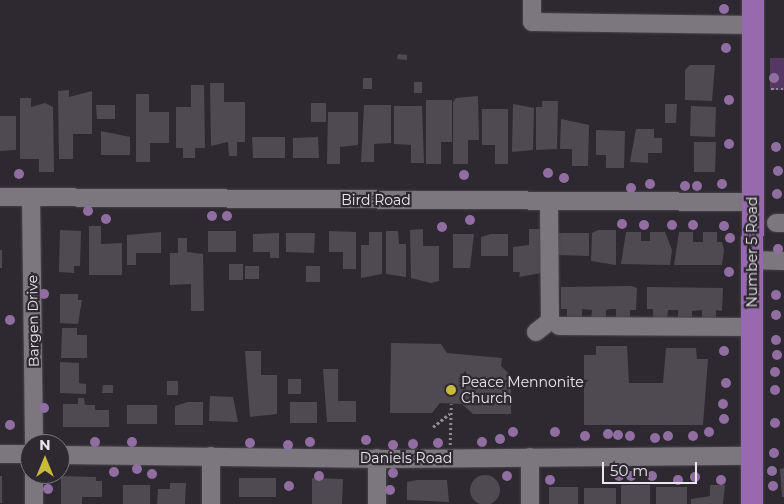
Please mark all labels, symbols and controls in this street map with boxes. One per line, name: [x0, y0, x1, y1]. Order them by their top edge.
street label: Bird Road: [341, 192, 411, 208]
street label: Number 5 Road: [744, 196, 760, 308]
street label: Bargen Drive: [24, 275, 42, 367]
place label: Peace Mennonite Church: [461, 374, 584, 407]
marker: Peace Mennonite Church: [445, 384, 457, 396]
north arrow: [20, 434, 70, 484]
text: N: [39, 436, 51, 454]
street label: Daniels Road: [360, 450, 452, 466]
scale bar: [604, 452, 699, 484]
text: 50 m: [610, 461, 648, 480]

